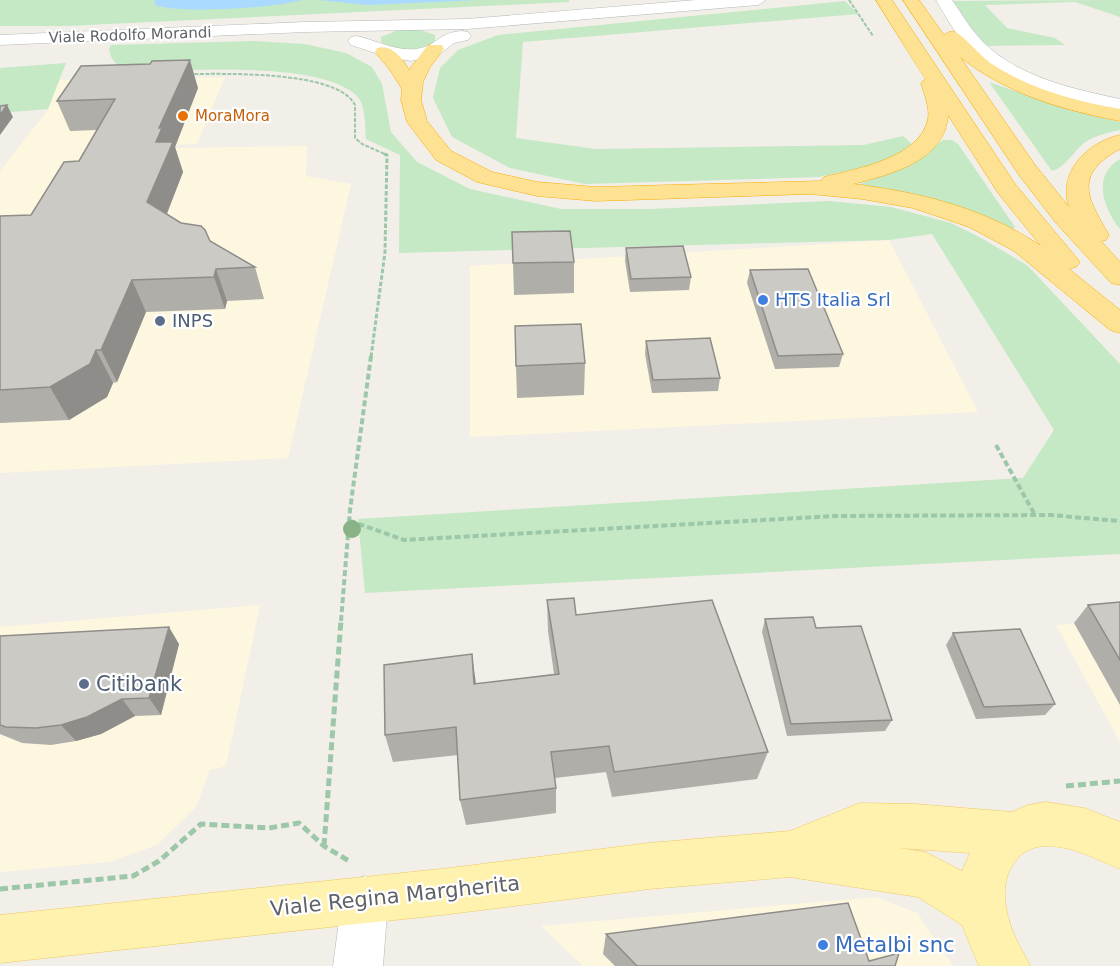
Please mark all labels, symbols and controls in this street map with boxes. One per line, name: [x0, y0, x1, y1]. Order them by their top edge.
street label: Viale Rodolfo Morandi: [48, 23, 212, 47]
place label: MoraMora: [195, 107, 270, 125]
marker: MoraMora: [176, 109, 190, 123]
place label: HTS Italia Srl: [775, 289, 891, 310]
marker: HTS Italia Srl: [756, 293, 770, 307]
place label: INPS: [172, 310, 213, 331]
marker: INPS: [153, 314, 167, 328]
place label: Citibank: [96, 672, 183, 696]
marker: Citibank: [77, 677, 91, 691]
street label: Viale Regina Margherita: [269, 871, 521, 921]
place label: Metalbi snc: [835, 933, 955, 957]
marker: Metalbi snc: [816, 938, 830, 952]

